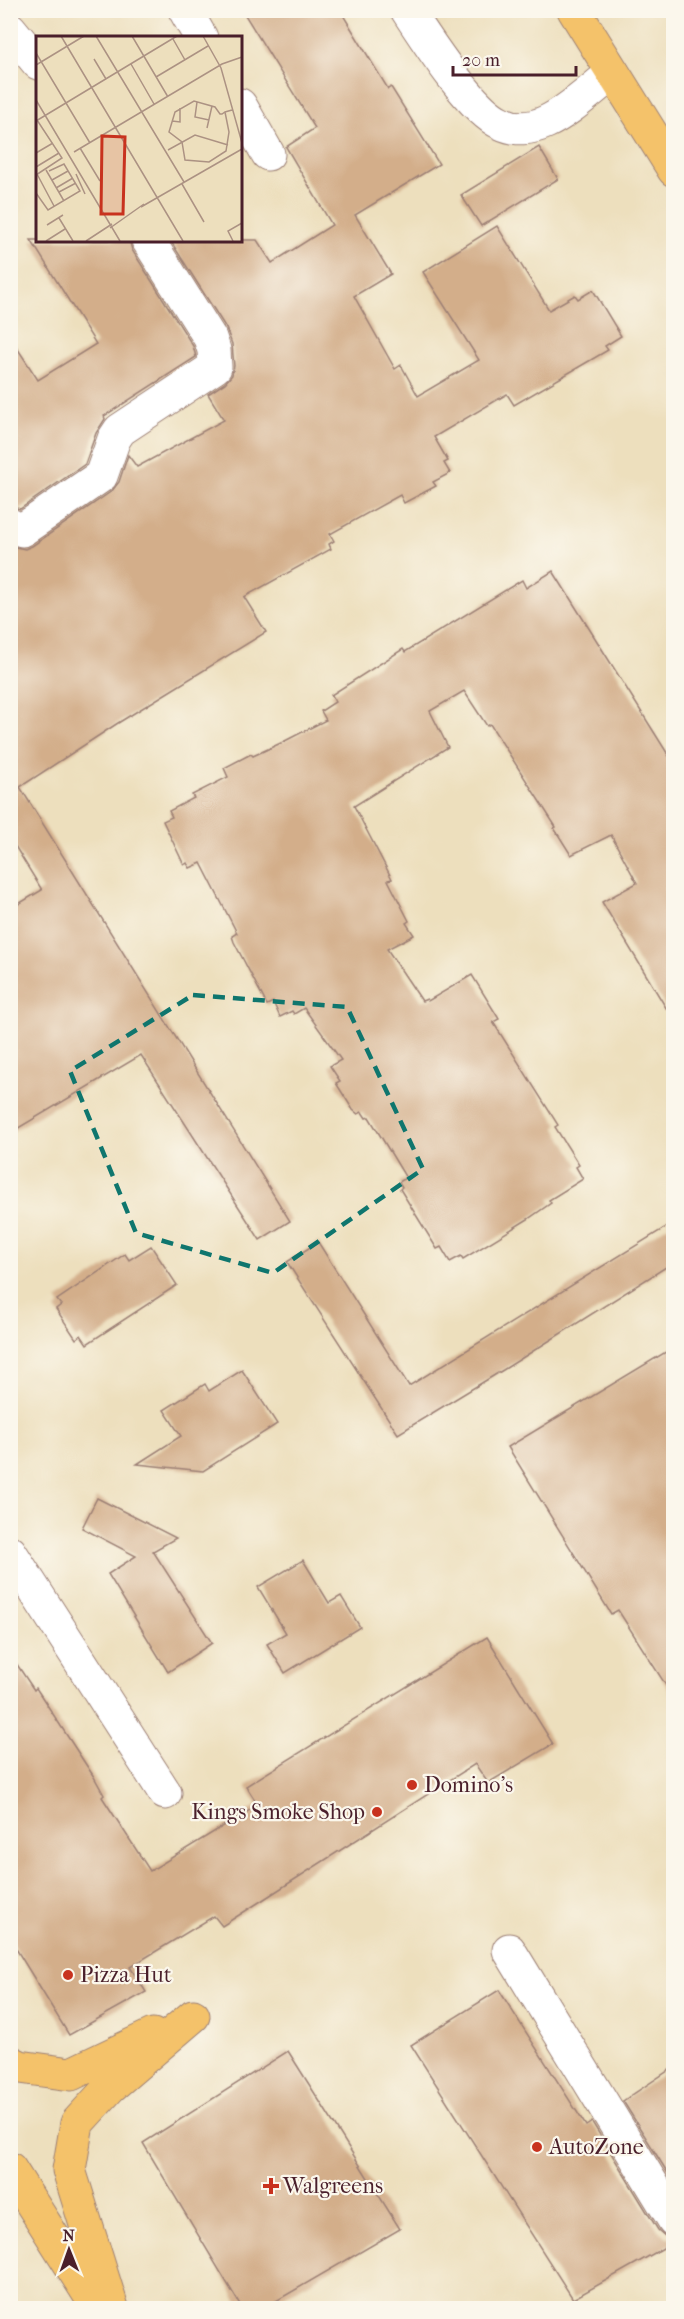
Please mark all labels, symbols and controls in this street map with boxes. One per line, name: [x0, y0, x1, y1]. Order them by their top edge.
inset map: [36, 36, 242, 242]
scale bar: [453, 39, 576, 77]
text: 20 m: [462, 50, 500, 71]
place label: Domino's: [424, 1772, 513, 1798]
marker: Domino's: [405, 1778, 419, 1792]
place label: Kings Smoke Shop: [191, 1799, 365, 1825]
marker: Kings Smoke Shop: [370, 1805, 384, 1819]
place label: Pizza Hut: [80, 1962, 172, 1988]
marker: Pizza Hut: [61, 1968, 75, 1982]
place label: AutoZone: [548, 2134, 644, 2160]
marker: AutoZone: [530, 2140, 544, 2154]
place label: Walgreens: [282, 2173, 383, 2199]
marker: Walgreens: [264, 2179, 278, 2193]
north arrow: [39, 2220, 99, 2280]
text: N: [63, 2226, 76, 2245]

